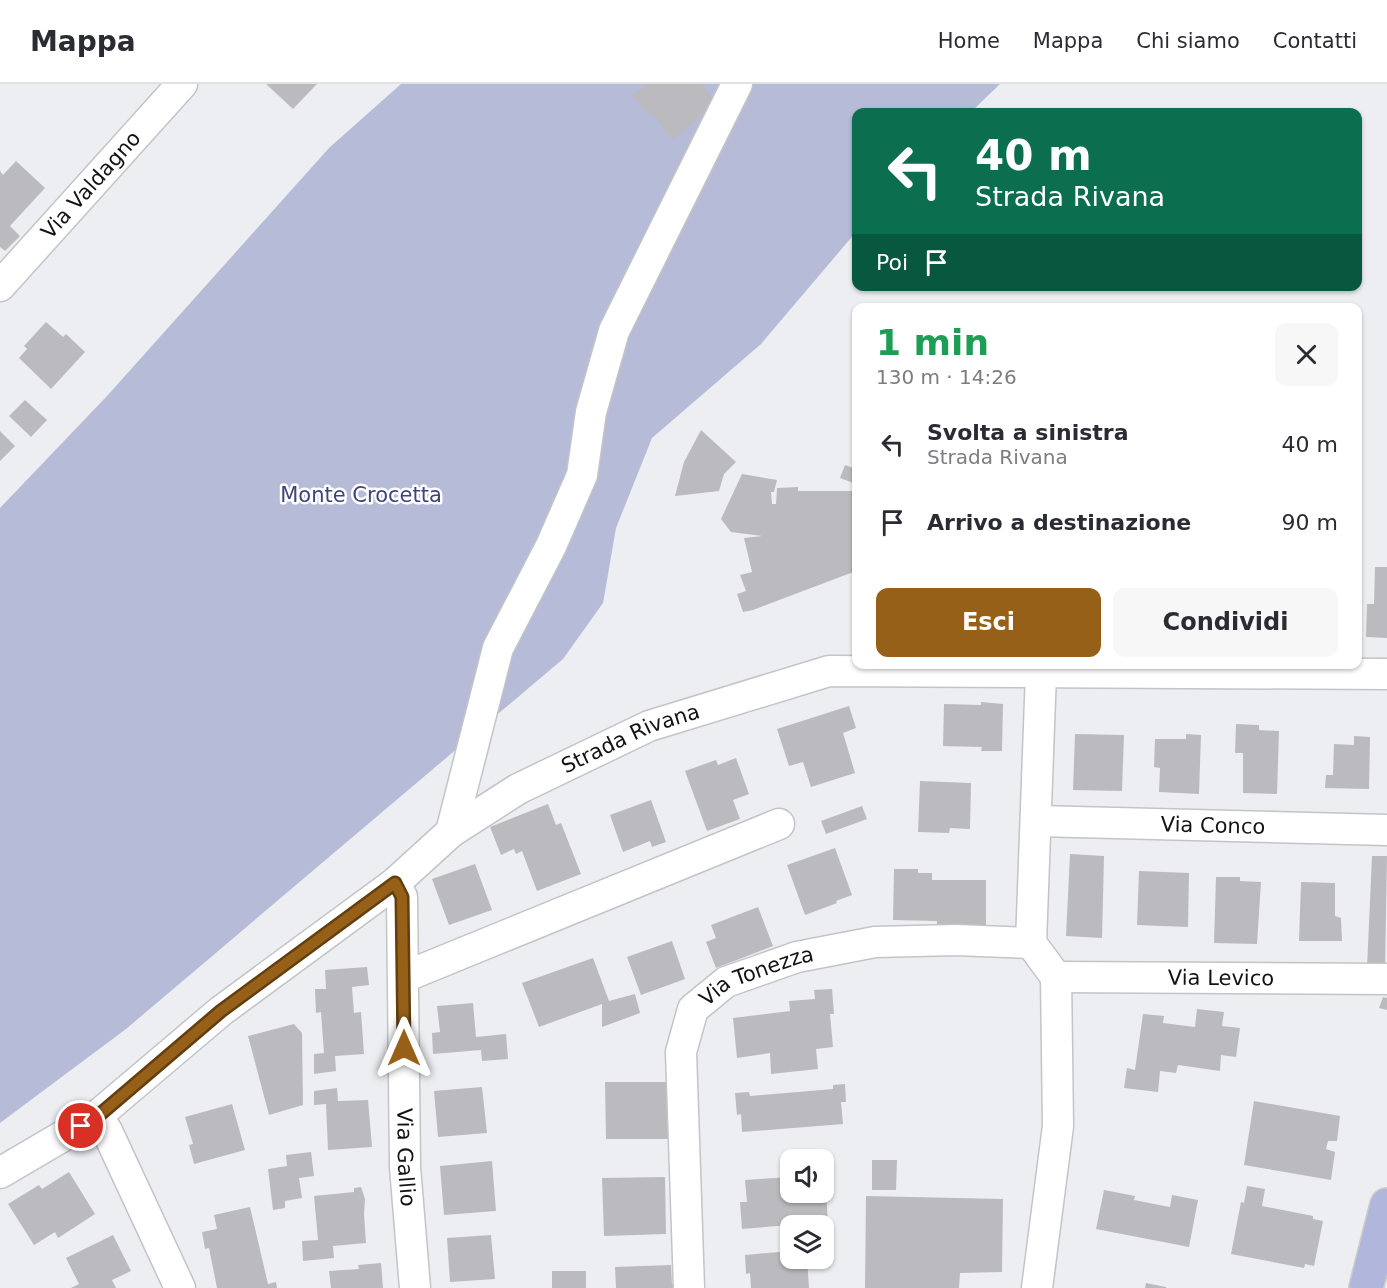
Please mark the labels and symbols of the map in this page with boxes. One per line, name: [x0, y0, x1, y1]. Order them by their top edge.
street label: Via Valdagno: [36, 126, 146, 244]
park label: Monte Crocetta: [280, 483, 442, 507]
street label: Strada Rivana: [558, 699, 702, 778]
street label: Via Conco: [1160, 812, 1266, 839]
street label: Via Tonezza: [695, 942, 816, 1011]
street label: Via Levico: [1168, 966, 1274, 990]
position arrow: [372, 1016, 436, 1080]
pin: [55, 1100, 106, 1151]
street label: Via Gallio: [392, 1108, 420, 1208]

